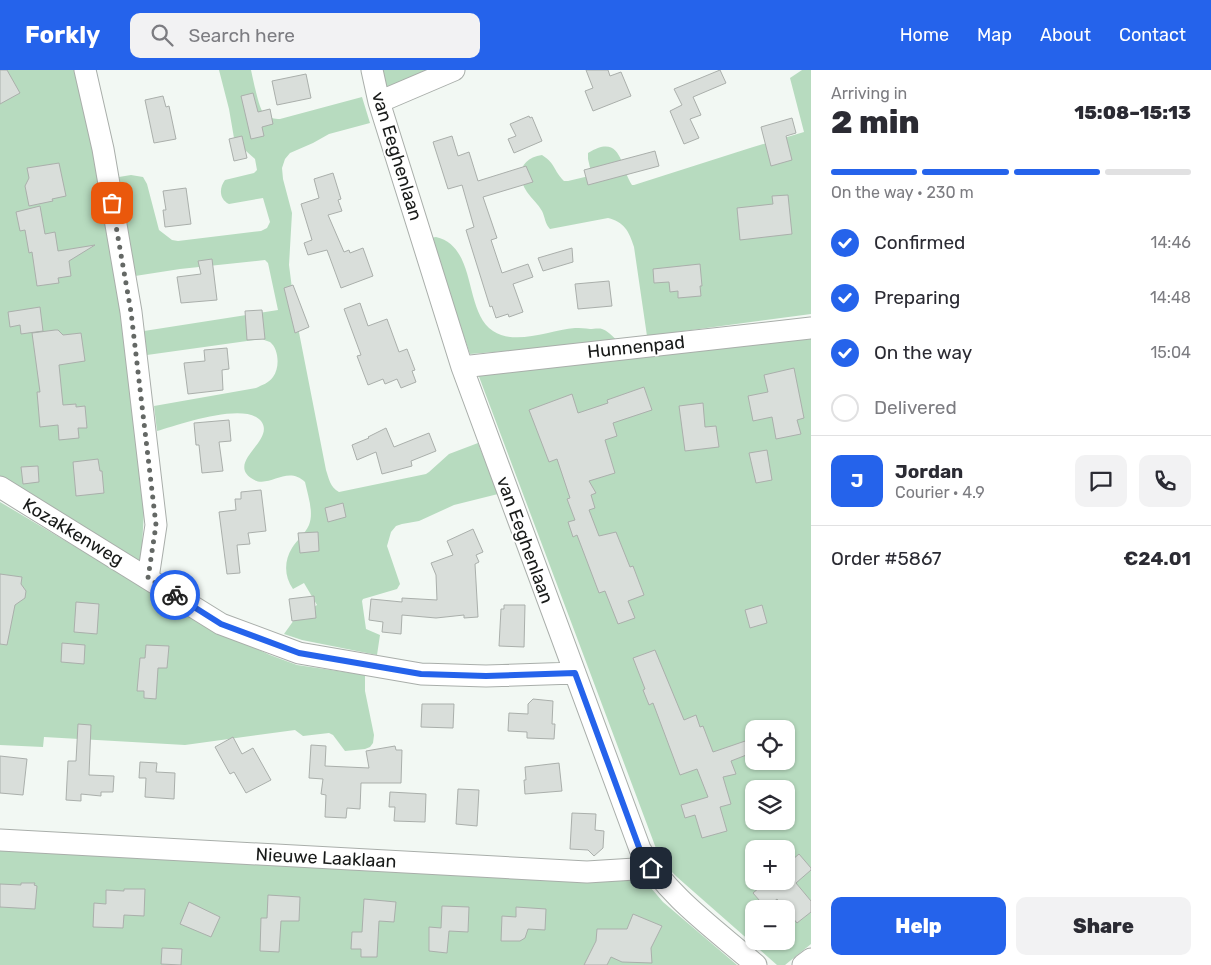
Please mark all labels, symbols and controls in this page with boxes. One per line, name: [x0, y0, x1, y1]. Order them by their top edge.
search box: [130, 13, 480, 58]
text: Forkly: [25, 21, 100, 49]
icon: search: [148, 21, 176, 49]
text: Search here: [188, 24, 295, 47]
text: Home: [900, 24, 949, 46]
text: Map: [977, 24, 1012, 46]
text: About: [1040, 24, 1091, 46]
text: Contact: [1119, 24, 1186, 46]
text: Arriving in: [831, 84, 907, 103]
street label: van Eeghenlaan: [367, 89, 427, 223]
text: 15:08–15:13: [1074, 101, 1191, 124]
text: 2 min: [831, 103, 920, 141]
pin: [91, 182, 133, 224]
text: On the way · 230 m: [831, 183, 974, 202]
icon: bag: [98, 189, 126, 217]
icon: check: [831, 229, 859, 257]
text: Confirmed: [874, 231, 965, 254]
text: 14:46: [1151, 233, 1191, 252]
icon: check: [831, 284, 859, 312]
text: Preparing: [874, 286, 960, 309]
text: 14:48: [1150, 288, 1191, 307]
street label: Hunnenpad: [586, 331, 686, 363]
icon: check: [831, 339, 859, 367]
text: On the way: [874, 341, 972, 364]
text: 15:04: [1150, 343, 1191, 362]
text: Delivered: [874, 396, 957, 419]
button: chat: [1075, 455, 1127, 507]
button: phone: [1139, 455, 1191, 507]
text: Jordan: [895, 460, 963, 483]
text: J: [851, 469, 863, 492]
street label: van Eeghenlaan: [492, 473, 558, 607]
text: Courier · 4.9: [895, 483, 985, 502]
street label: Kozakkenweg: [19, 493, 127, 571]
text: Order #5867: [831, 547, 942, 570]
text: €24.01: [1123, 547, 1191, 570]
courier: [150, 570, 200, 620]
icon: bike: [161, 581, 189, 609]
map controls: [745, 720, 795, 950]
button: locate: [745, 720, 795, 770]
button: layers: [745, 780, 795, 830]
button: +: [745, 840, 795, 890]
street label: Nieuwe Laaklaan: [255, 843, 397, 873]
pin: [630, 847, 672, 889]
icon: home: [637, 854, 665, 882]
button: Help: [831, 897, 1006, 955]
button: Share: [1016, 897, 1191, 955]
button: −: [745, 900, 795, 950]

